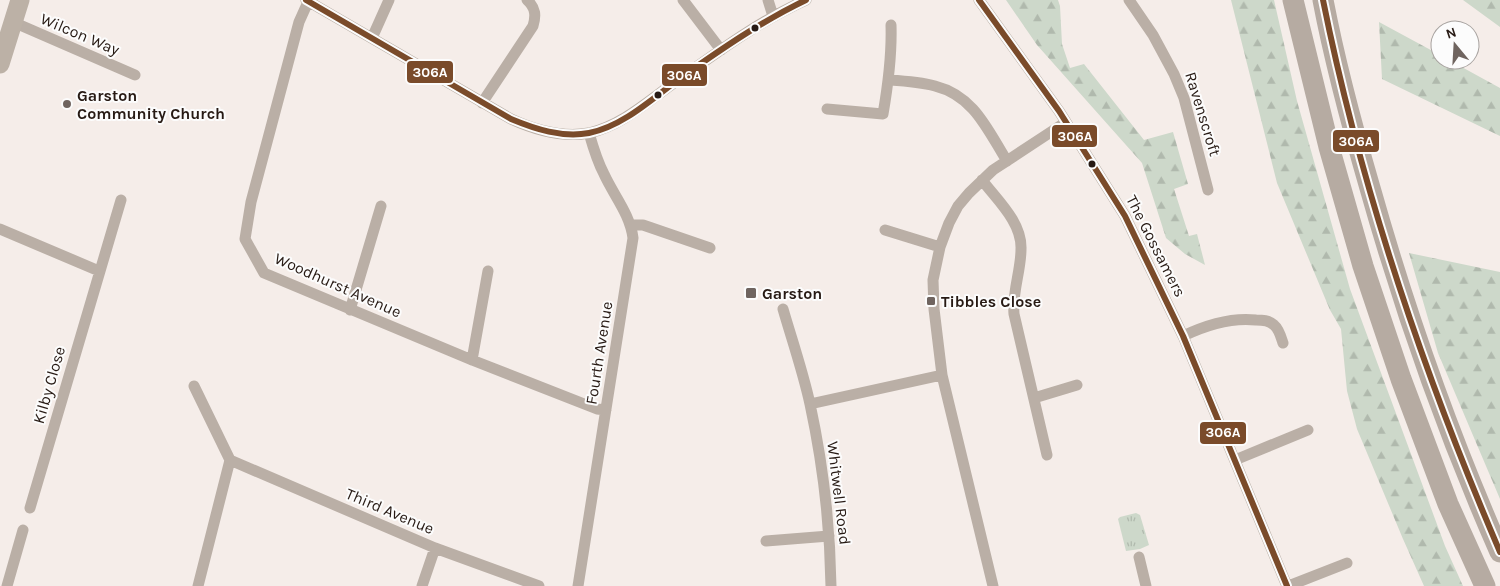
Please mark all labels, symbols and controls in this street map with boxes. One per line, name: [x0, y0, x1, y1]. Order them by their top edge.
street label: Wilcon Way: [38, 9, 123, 59]
north arrow: [1430, 20, 1480, 70]
unlabelled marker: [750, 23, 760, 33]
text: N: [1444, 23, 1459, 43]
line badge: 306A: [406, 60, 454, 84]
line badge: 306A: [661, 63, 708, 87]
text: 306A: [413, 64, 448, 81]
text: 306A: [667, 67, 702, 84]
street label: Ravenscroft: [1181, 70, 1225, 158]
place label: Garston Community Church: [77, 86, 225, 123]
unlabelled marker: [653, 90, 663, 100]
marker: Garston Community Church: [61, 98, 73, 110]
line badge: 306A: [1051, 124, 1098, 148]
text: 306A: [1058, 128, 1093, 145]
line badge: 306A: [1332, 129, 1380, 153]
text: 306A: [1339, 133, 1374, 150]
unlabelled marker: [1087, 159, 1097, 169]
street label: The Gossamers: [1122, 192, 1190, 300]
street label: Woodhurst Avenue: [272, 249, 404, 321]
place label: Garston: [762, 284, 822, 303]
marker: Garston: [744, 286, 758, 300]
place label: Tibbles Close: [941, 292, 1041, 311]
marker: Tibbles Close: [925, 295, 937, 307]
street label: Fourth Avenue: [581, 300, 617, 406]
street label: Kilby Close: [29, 344, 69, 426]
line badge: 306A: [1199, 421, 1247, 445]
text: 306A: [1206, 424, 1241, 441]
street label: Whitwell Road: [823, 440, 855, 546]
street label: Third Avenue: [343, 484, 437, 538]

